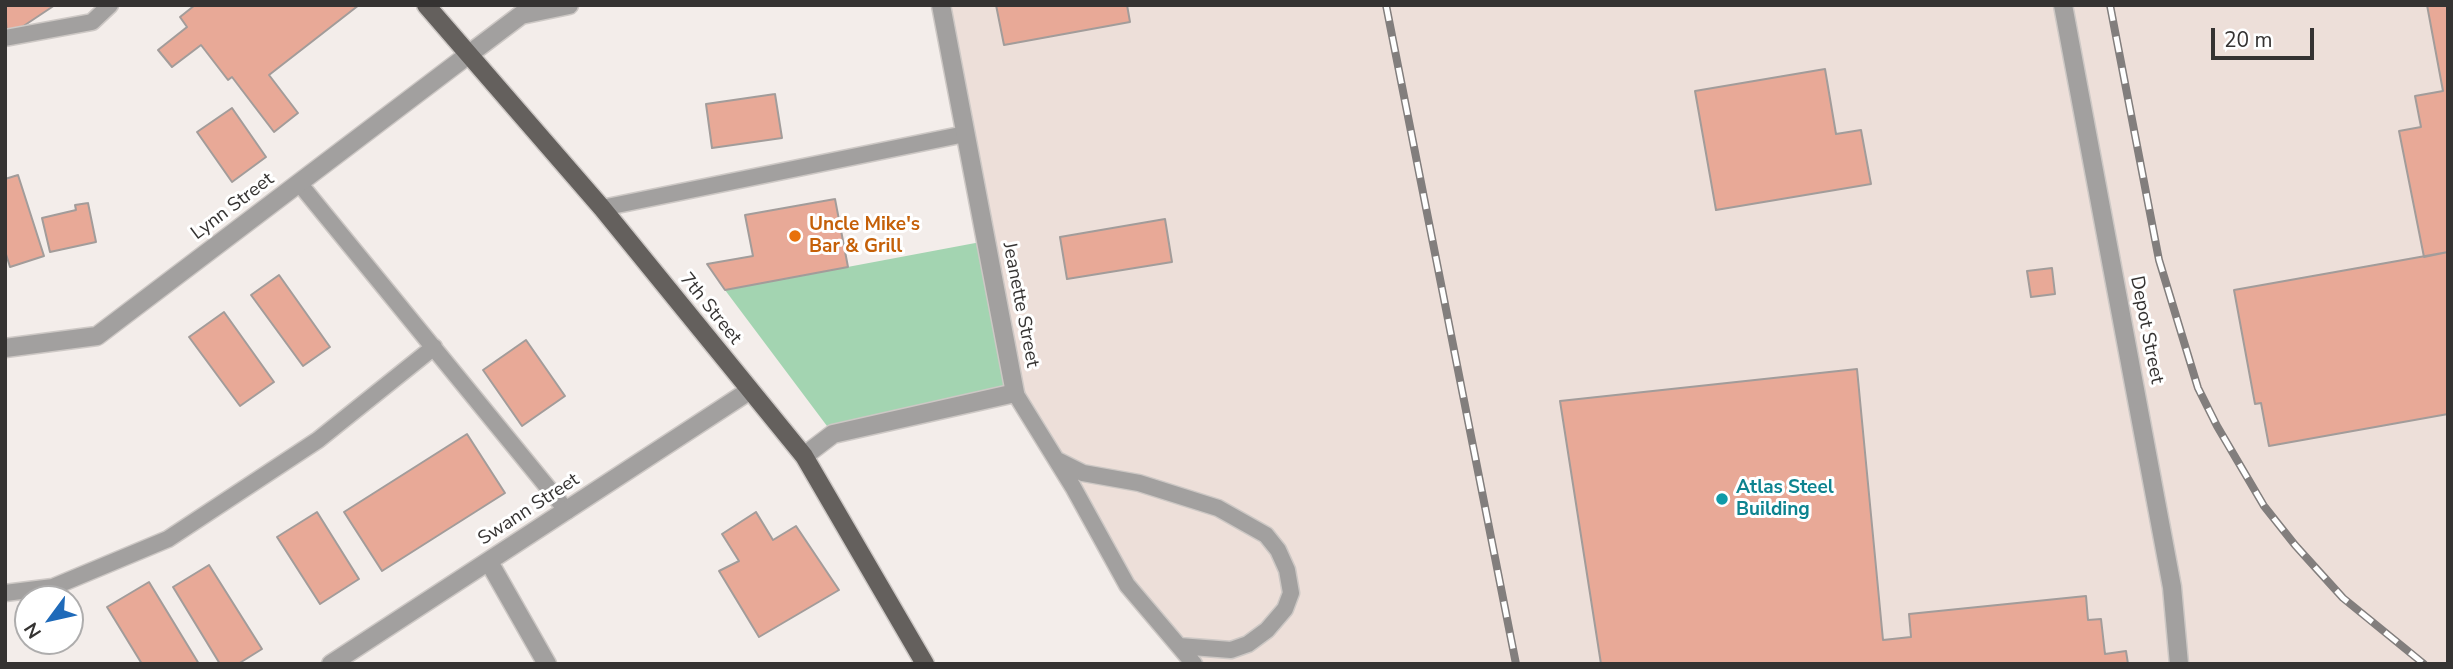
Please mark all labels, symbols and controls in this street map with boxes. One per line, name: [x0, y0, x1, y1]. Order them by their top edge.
scale bar: [2215, 14, 2318, 58]
text: 20 m: [2224, 26, 2273, 54]
street label: Lynn Street: [187, 169, 279, 245]
place label: Uncle Mike's Bar & Grill: [809, 214, 920, 258]
marker: Uncle Mike's Bar & Grill: [787, 228, 803, 244]
street label: Jeanette Street: [997, 240, 1043, 370]
street label: 7th Street: [674, 269, 746, 349]
street label: Depot Street: [2124, 274, 2168, 386]
street label: Swann Street: [474, 469, 584, 551]
place label: Atlas Steel Building: [1736, 477, 1834, 521]
marker: Atlas Steel Building: [1714, 491, 1730, 507]
north arrow: [14, 585, 84, 655]
text: N: [18, 617, 48, 643]

